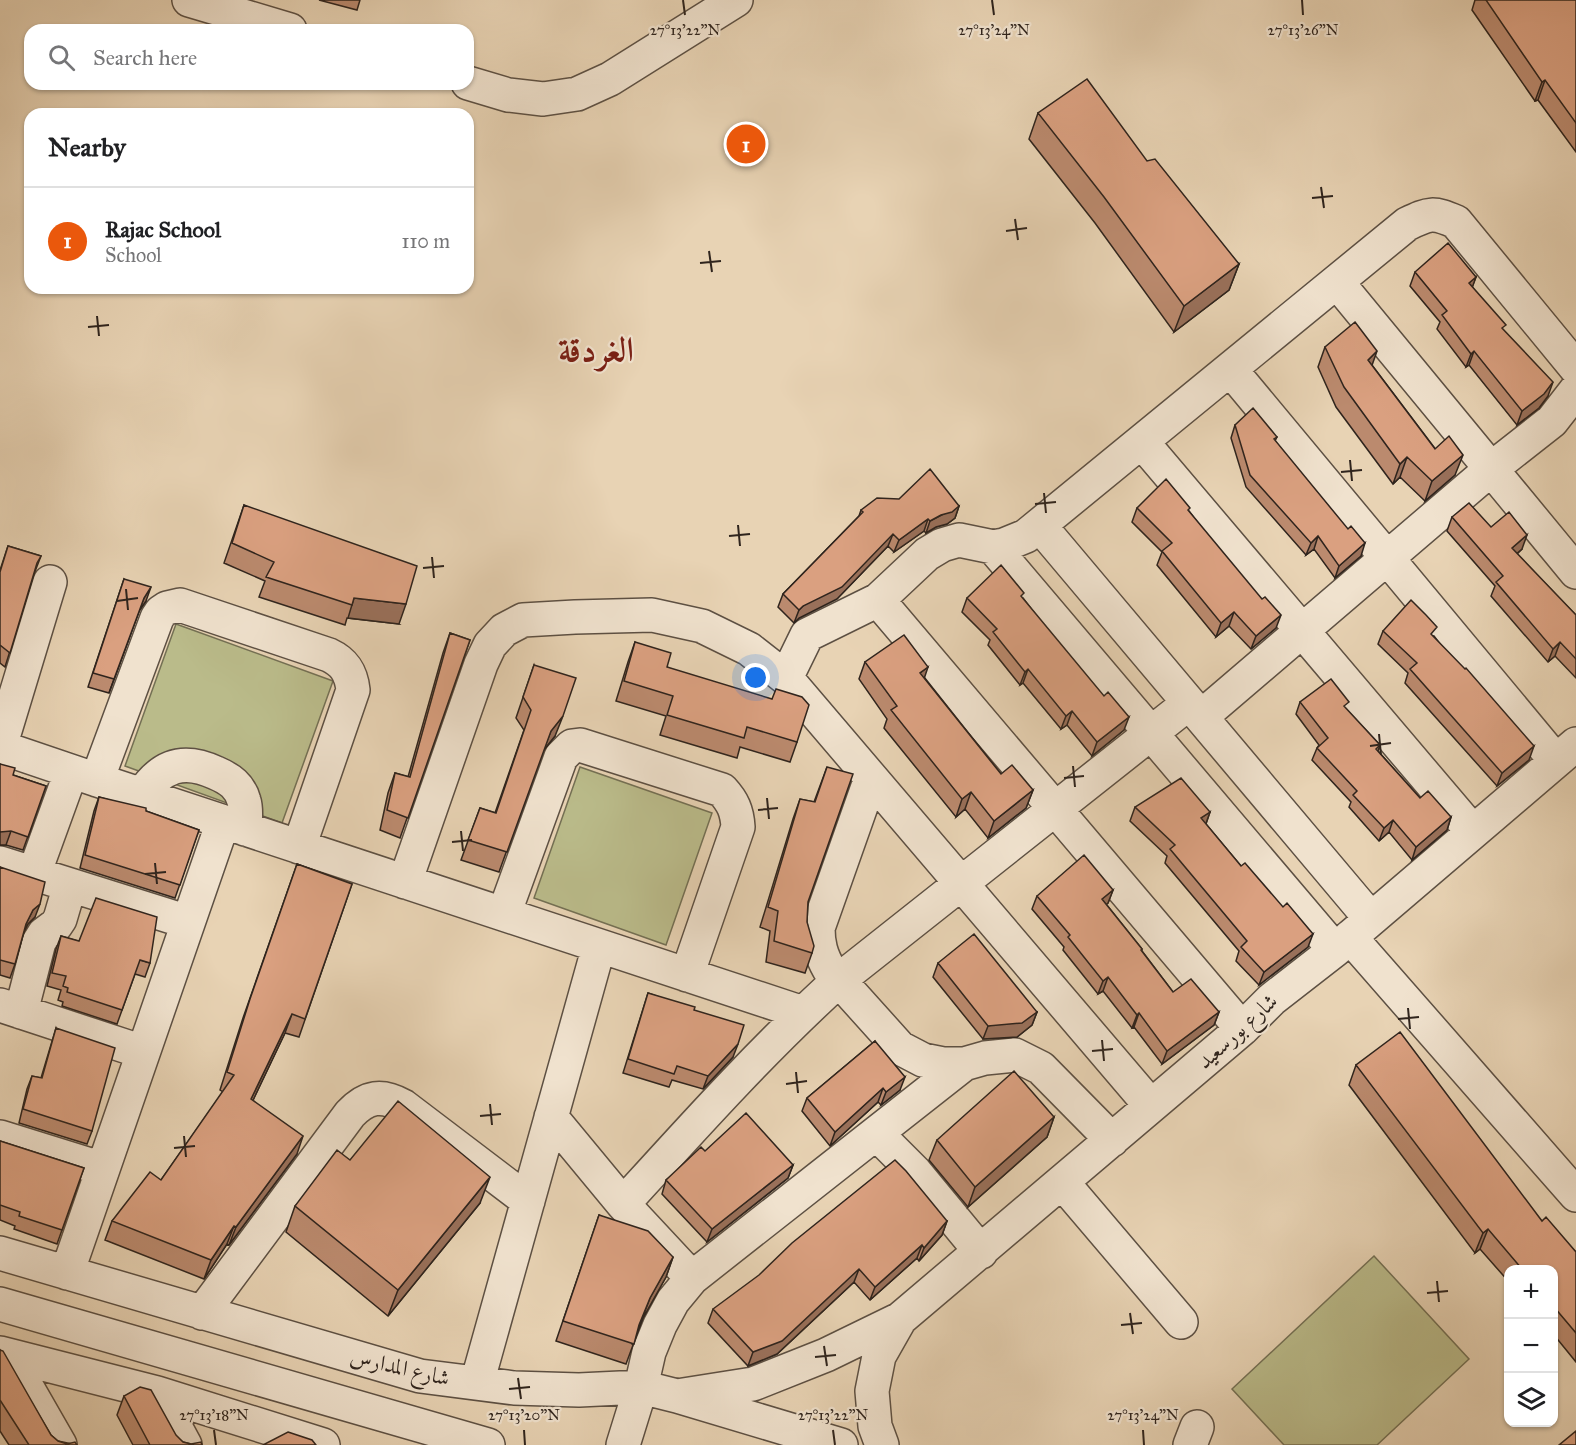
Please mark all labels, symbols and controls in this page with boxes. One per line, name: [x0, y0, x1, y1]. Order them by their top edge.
text: 27°13'22"N: [650, 21, 721, 39]
text: 27°13'24"N: [958, 21, 1030, 39]
text: 27°13'26"N: [1268, 21, 1339, 39]
search box: [24, 24, 474, 90]
icon: search: [45, 41, 78, 74]
text: Search here: [93, 44, 197, 71]
pin: 1: [726, 122, 766, 166]
text: Nearby: [48, 131, 126, 163]
text: Rajac School: [105, 216, 221, 243]
text: 1: [64, 229, 71, 253]
text: 110 m: [402, 229, 450, 253]
text: School: [105, 243, 162, 267]
district label: الغردقة: [558, 329, 634, 372]
your location: [741, 663, 770, 692]
street label: شارع بورسعيد: [1191, 988, 1286, 1078]
map controls: [1504, 1265, 1558, 1427]
button: +: [1504, 1265, 1558, 1319]
button: −: [1504, 1319, 1558, 1373]
street label: شارع المدارس: [347, 1342, 452, 1396]
button: layers: [1504, 1373, 1558, 1427]
text: 27°13'18"N: [179, 1406, 249, 1424]
text: 27°13'20"N: [488, 1406, 560, 1424]
text: 27°13'22"N: [798, 1406, 869, 1424]
text: 27°13'24"N: [1107, 1406, 1179, 1424]

